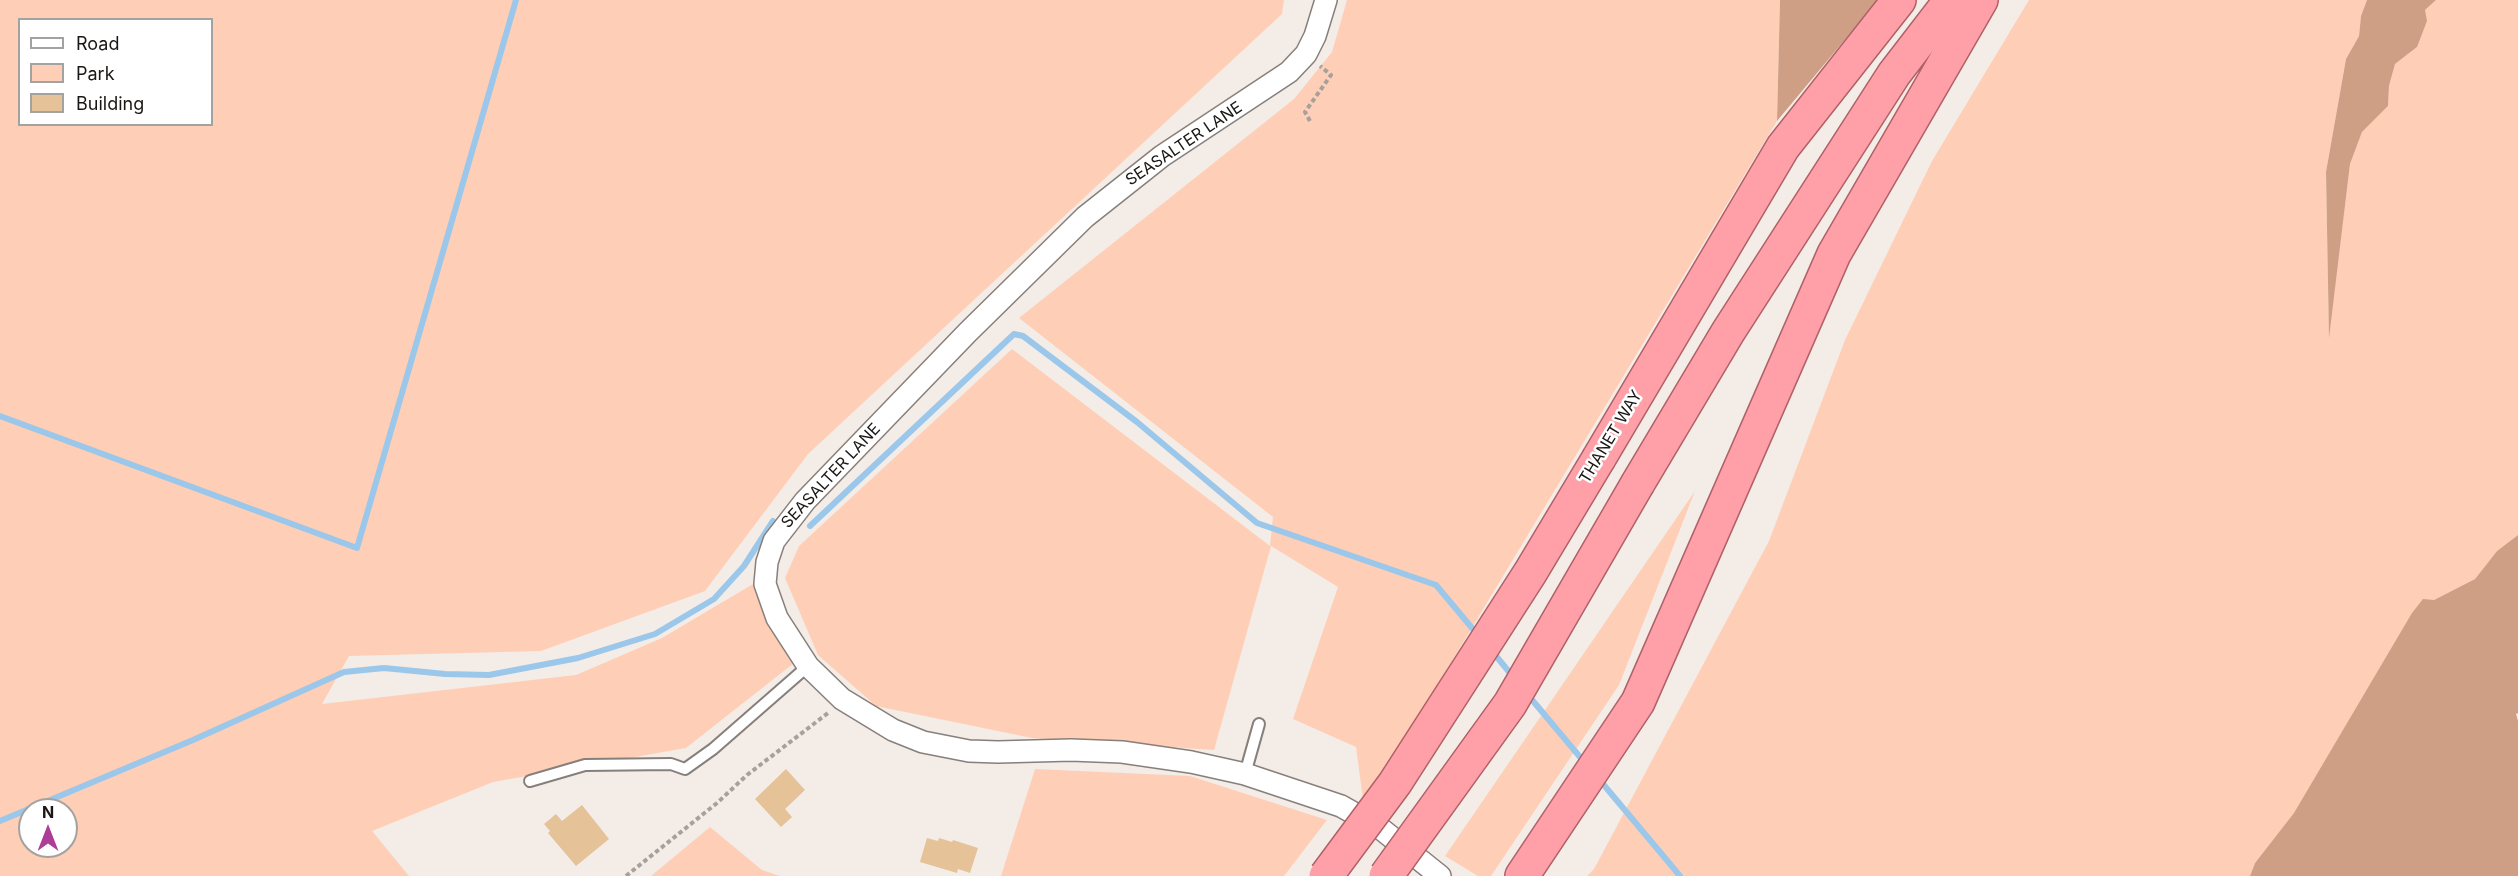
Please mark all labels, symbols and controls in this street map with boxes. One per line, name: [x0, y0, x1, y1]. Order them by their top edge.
legend: [18, 18, 213, 126]
text: Road: [76, 33, 119, 54]
text: Park: [76, 63, 115, 84]
text: Building: [76, 93, 144, 114]
street label: SEASALTER LANE: [1122, 98, 1246, 190]
street label: THANET WAY: [1576, 387, 1646, 487]
street label: SEASALTER LANE: [778, 420, 884, 532]
north arrow: [18, 798, 78, 858]
text: N: [42, 802, 54, 822]

